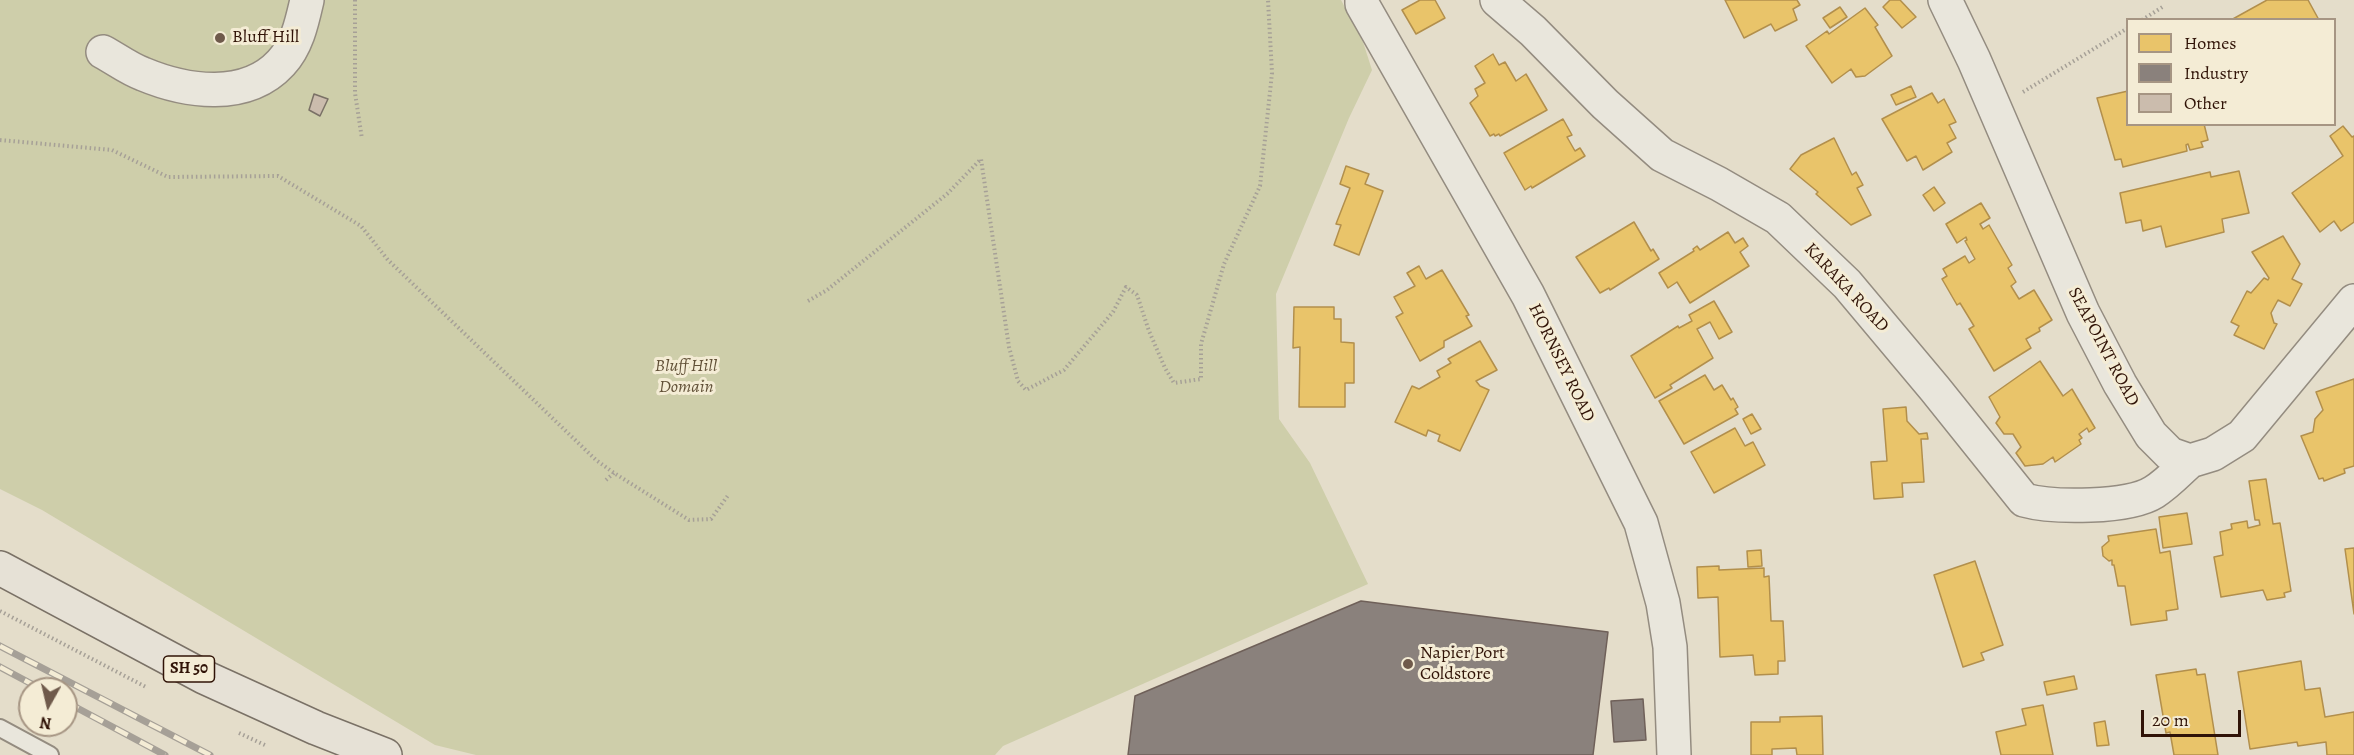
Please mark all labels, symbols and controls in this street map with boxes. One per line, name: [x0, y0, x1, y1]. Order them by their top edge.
legend: [2126, 18, 2336, 126]
place label: Bluff Hill: [232, 27, 299, 49]
marker: Bluff Hill: [213, 31, 227, 45]
text: Homes: [2184, 31, 2236, 55]
text: Industry: [2184, 61, 2248, 85]
text: Other: [2184, 91, 2227, 115]
street label: KARAKA ROAD: [1799, 239, 1893, 337]
street label: SEAPOINT ROAD: [2063, 284, 2143, 410]
street label: HORNSEY ROAD: [1523, 300, 1599, 426]
park label: Bluff Hill Domain: [655, 356, 717, 398]
place label: Napier Port Coldstore: [1420, 643, 1505, 686]
road number: SH 50: [164, 656, 214, 682]
marker: Napier Port Coldstore: [1401, 657, 1415, 671]
north arrow: [18, 677, 78, 737]
scale bar: [2144, 698, 2244, 736]
text: 20 m: [2152, 708, 2189, 732]
text: N: [38, 711, 53, 735]

